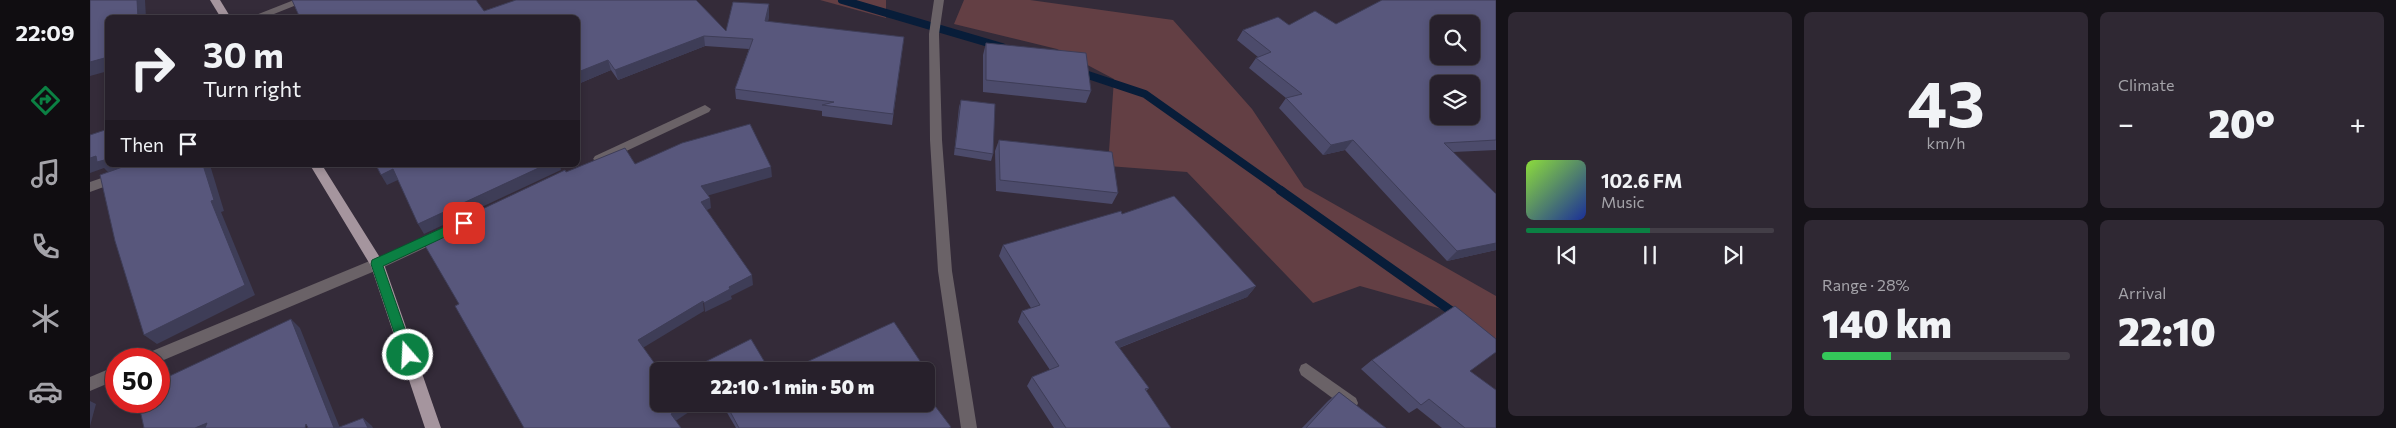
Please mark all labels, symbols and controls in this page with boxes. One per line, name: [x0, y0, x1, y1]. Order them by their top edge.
map controls: [1430, 15, 1480, 125]
button: search: [1430, 15, 1480, 65]
text: 22:09: [15, 19, 75, 46]
text: 30 m: [203, 32, 284, 75]
icon: right: [120, 35, 185, 100]
text: 43: [1907, 61, 1985, 140]
text: Turn right: [203, 75, 301, 102]
button: layers: [1430, 75, 1480, 125]
text: Climate: [2118, 75, 2174, 94]
icon: directions: [28, 83, 63, 118]
text: 20°: [2208, 99, 2275, 146]
text: −: [2118, 106, 2134, 140]
text: +: [2350, 106, 2366, 140]
icon: arrive: [174, 130, 202, 158]
text: Then: [120, 133, 164, 156]
text: km/h: [1927, 133, 1965, 152]
icon: music: [28, 156, 63, 191]
text: 102.6 FM: [1601, 169, 1682, 192]
text: Music: [1601, 192, 1645, 211]
pin: [443, 202, 485, 244]
icon: arrive: [450, 209, 478, 237]
icon: phone: [28, 229, 63, 264]
icon: previous: [1553, 241, 1581, 269]
icon: pause: [1636, 241, 1664, 269]
icon: next: [1719, 241, 1747, 269]
text: Range · 28%: [1822, 275, 1910, 294]
text: Arrival: [2118, 283, 2166, 302]
text: 140 km: [1822, 299, 1952, 346]
icon: climate: [28, 301, 63, 336]
text: 22:10: [2118, 307, 2216, 354]
position arrow: [381, 328, 433, 380]
speed limit sign: 50: [105, 348, 170, 413]
icon: car: [28, 374, 63, 409]
text: 22:10 · 1 min · 50 m: [711, 375, 874, 398]

